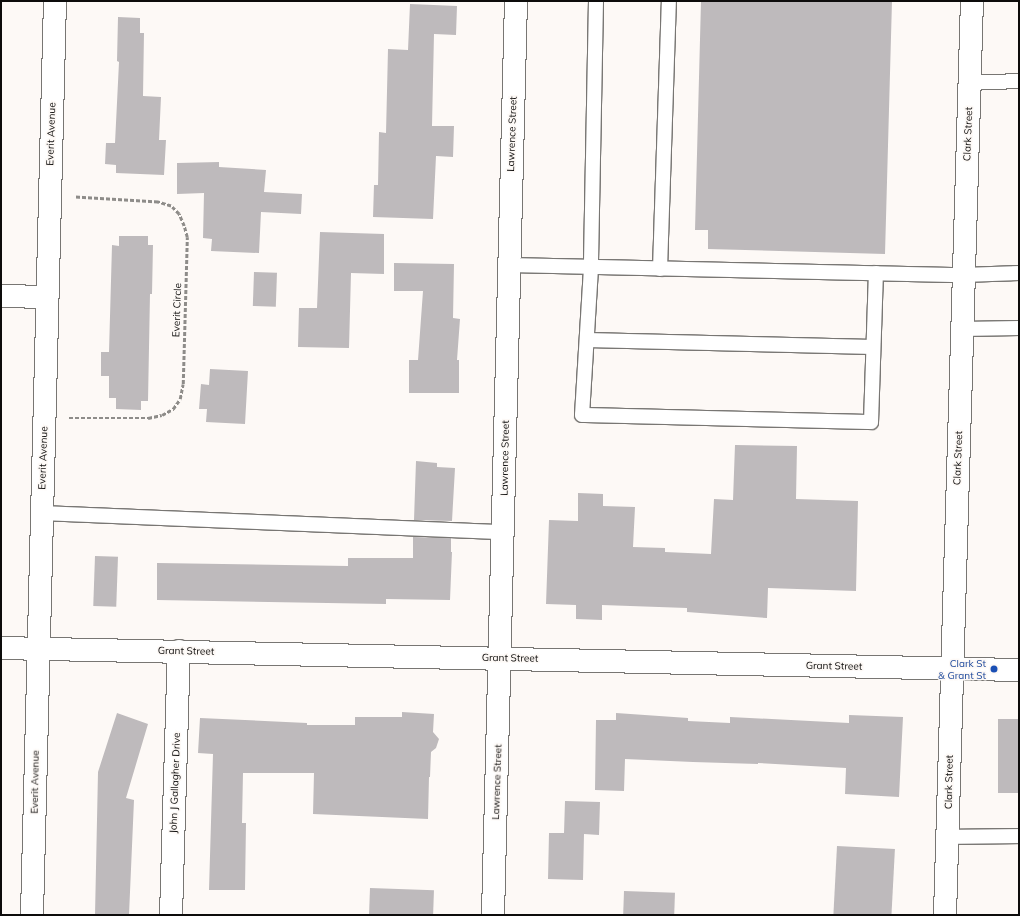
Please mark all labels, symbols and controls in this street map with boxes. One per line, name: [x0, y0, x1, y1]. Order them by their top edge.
street label: Lawrence Street: [505, 96, 519, 172]
street label: Everit Avenue: [44, 102, 58, 166]
street label: Clark Street: [961, 107, 975, 161]
street label: Everit Circle: [170, 283, 184, 337]
street label: Lawrence Street: [498, 420, 512, 496]
street label: Everit Avenue: [36, 426, 50, 490]
street label: Clark Street: [951, 431, 965, 485]
street label: Grant Street: [158, 645, 214, 657]
street label: Grant Street: [482, 652, 538, 664]
place label: Clark St & Grant St: [938, 657, 986, 680]
street label: Grant Street: [806, 660, 862, 672]
marker: Clark St & Grant St: [989, 664, 999, 674]
street label: John J Gallagher Drive: [167, 732, 183, 834]
street label: Lawrence Street: [490, 744, 504, 820]
street label: Everit Avenue: [28, 750, 42, 814]
street label: Clark Street: [943, 755, 955, 809]

